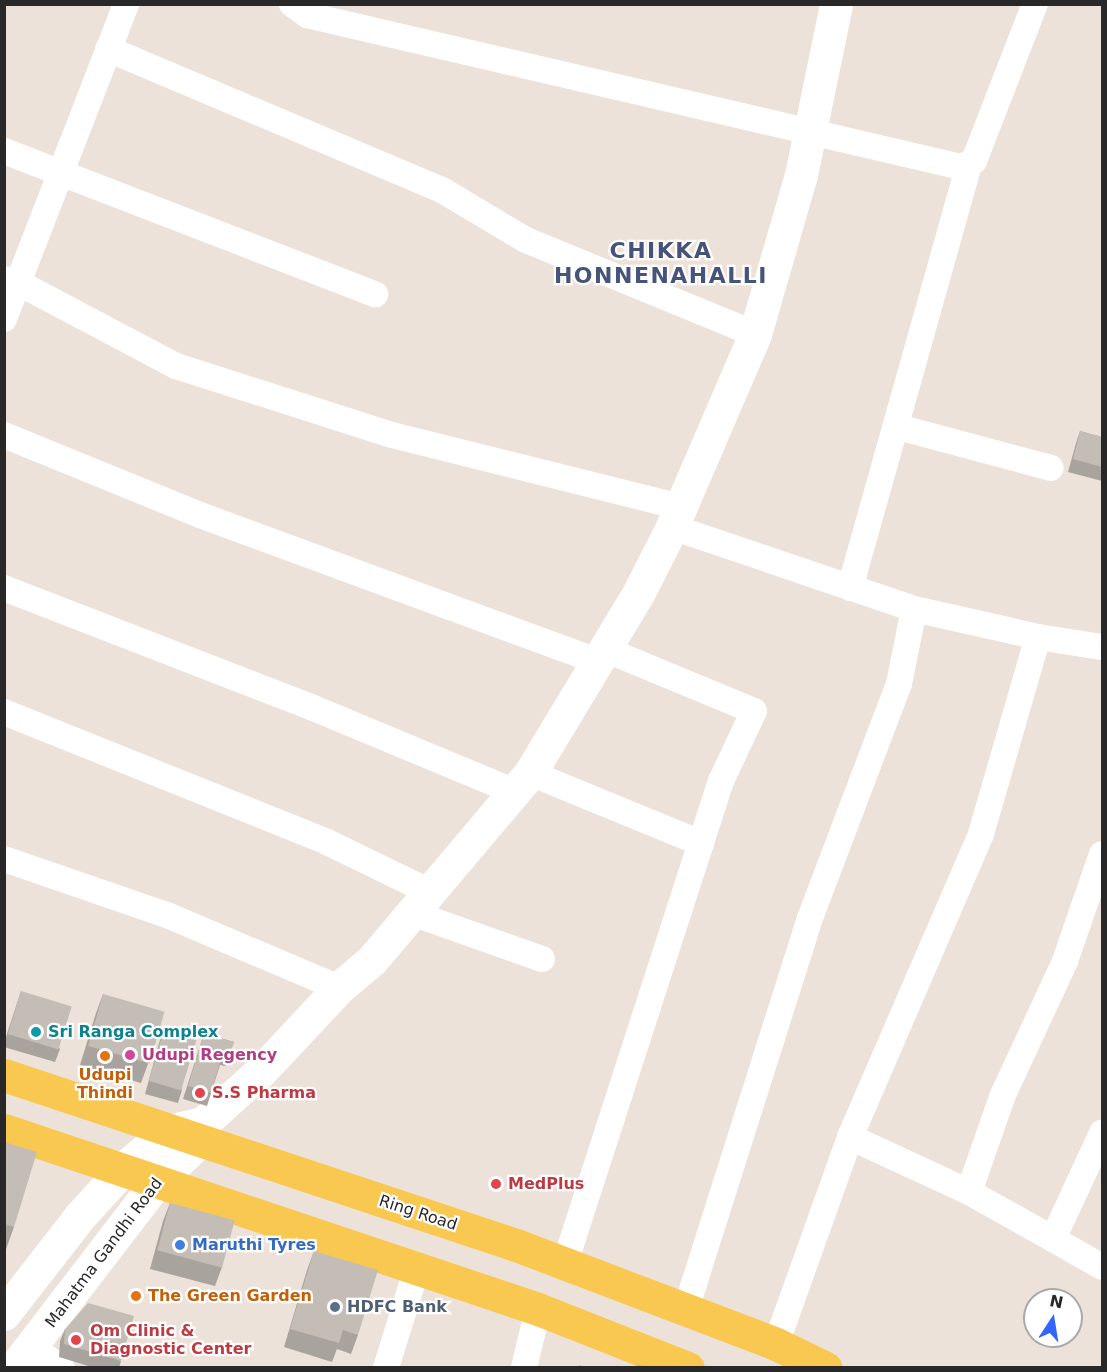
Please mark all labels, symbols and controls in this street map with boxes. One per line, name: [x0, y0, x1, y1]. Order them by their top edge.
district label: CHIKKA HONNENAHALLI: [554, 237, 768, 288]
place label: Sri Ranga Complex: [48, 1022, 218, 1042]
marker: Sri Ranga Complex: [29, 1025, 43, 1039]
place label: Udupi Regency: [142, 1045, 277, 1065]
marker: Udupi Regency: [123, 1048, 137, 1062]
marker: Udupi Thindi: [98, 1049, 112, 1063]
place label: Udupi Thindi: [77, 1065, 133, 1103]
place label: S.S Pharma: [212, 1083, 316, 1103]
marker: S.S Pharma: [193, 1086, 207, 1100]
street label: Mahatma Gandhi Road: [41, 1174, 167, 1332]
place label: MedPlus: [508, 1174, 584, 1194]
marker: MedPlus: [489, 1177, 503, 1191]
street label: Ring Road: [376, 1191, 460, 1235]
place label: Maruthi Tyres: [192, 1235, 316, 1255]
marker: Maruthi Tyres: [173, 1238, 187, 1252]
place label: The Green Garden: [148, 1286, 312, 1306]
north arrow: [1023, 1288, 1083, 1348]
marker: The Green Garden: [129, 1289, 143, 1303]
text: N: [1048, 1291, 1065, 1313]
place label: HDFC Bank: [347, 1297, 447, 1317]
marker: HDFC Bank: [328, 1300, 342, 1314]
place label: Om Clinic & Diagnostic Center: [90, 1321, 251, 1359]
marker: Om Clinic & Diagnostic Center: [67, 1331, 85, 1349]

